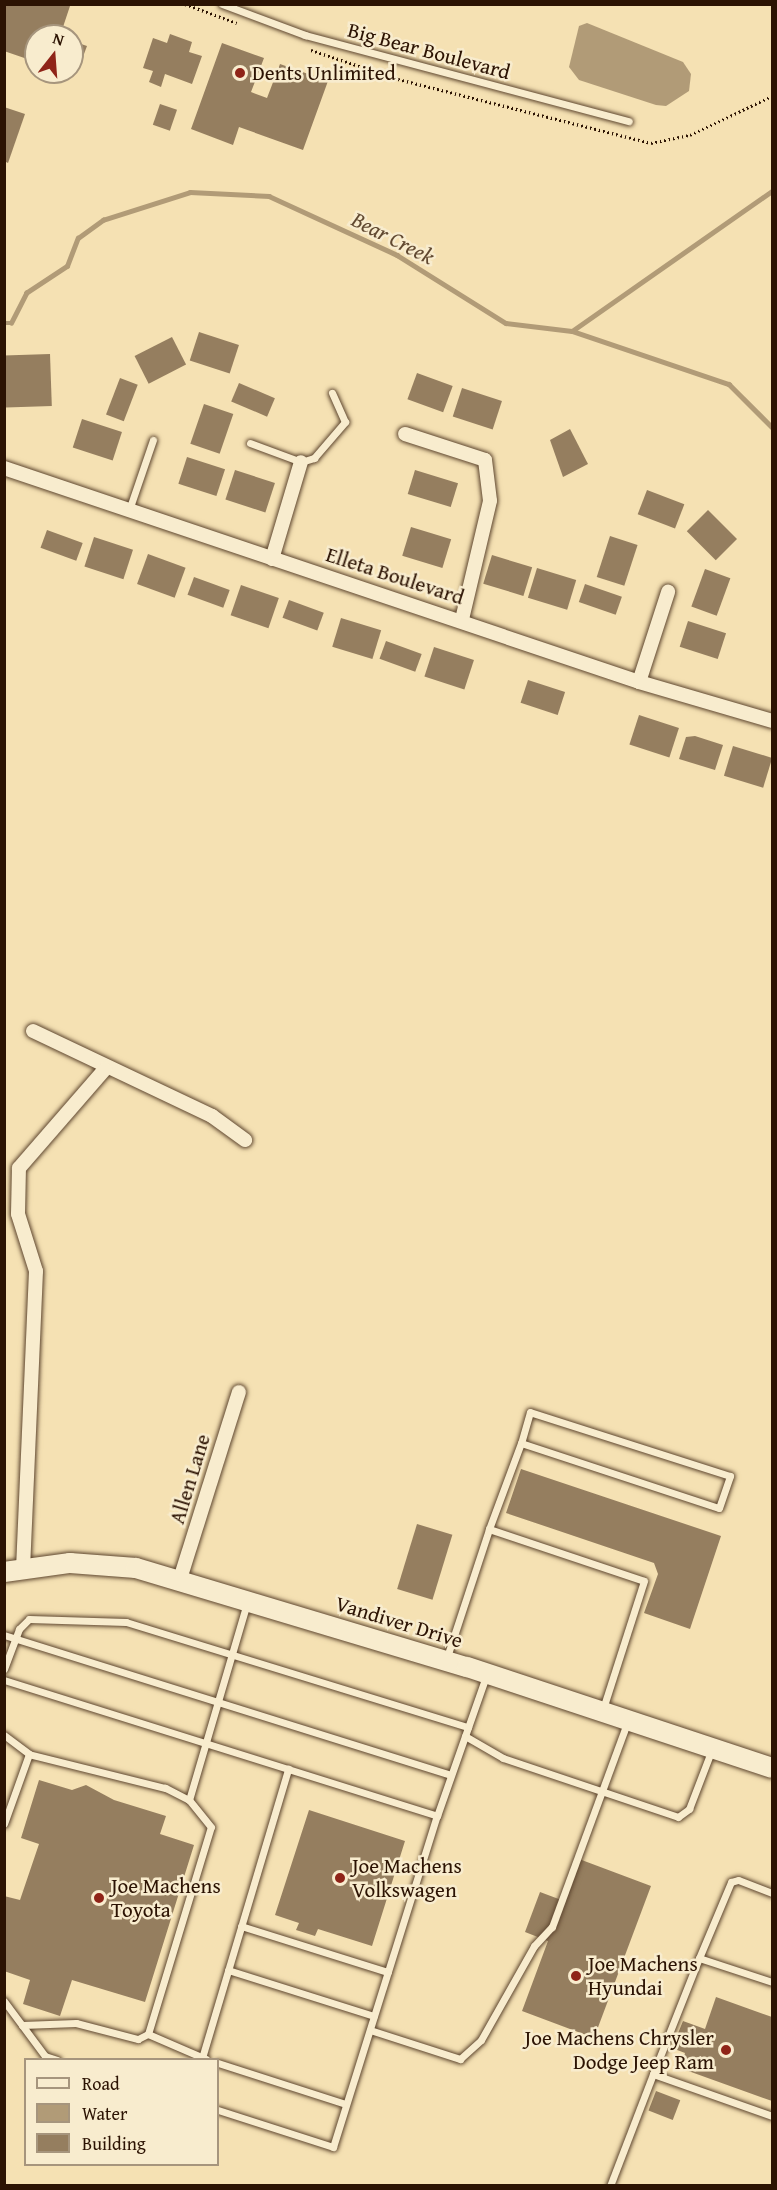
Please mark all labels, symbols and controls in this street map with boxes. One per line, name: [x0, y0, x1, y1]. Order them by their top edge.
street label: Big Bear Boulevard: [345, 17, 513, 85]
north arrow: [24, 24, 84, 84]
text: N: [50, 26, 67, 52]
place label: Dents Unlimited: [252, 60, 396, 86]
marker: Dents Unlimited: [233, 66, 247, 80]
water label: Bear Creek: [347, 206, 439, 270]
street label: Elleta Boulevard: [323, 542, 467, 610]
street label: Allen Lane: [164, 1431, 216, 1527]
street label: Vandiver Drive: [332, 1591, 466, 1653]
place label: Joe Machens Volkswagen: [352, 1853, 462, 1903]
marker: Joe Machens Volkswagen: [333, 1871, 347, 1885]
place label: Joe Machens Toyota: [111, 1873, 221, 1923]
marker: Joe Machens Toyota: [92, 1891, 106, 1905]
place label: Joe Machens Hyundai: [588, 1951, 698, 2001]
marker: Joe Machens Hyundai: [569, 1969, 583, 1983]
place label: Joe Machens Chrysler Dodge Jeep Ram: [525, 2025, 714, 2075]
marker: Joe Machens Chrysler Dodge Jeep Ram: [719, 2043, 733, 2057]
legend: [24, 2058, 219, 2166]
text: Road: [82, 2070, 120, 2097]
text: Water: [82, 2100, 127, 2127]
text: Building: [82, 2130, 146, 2157]

